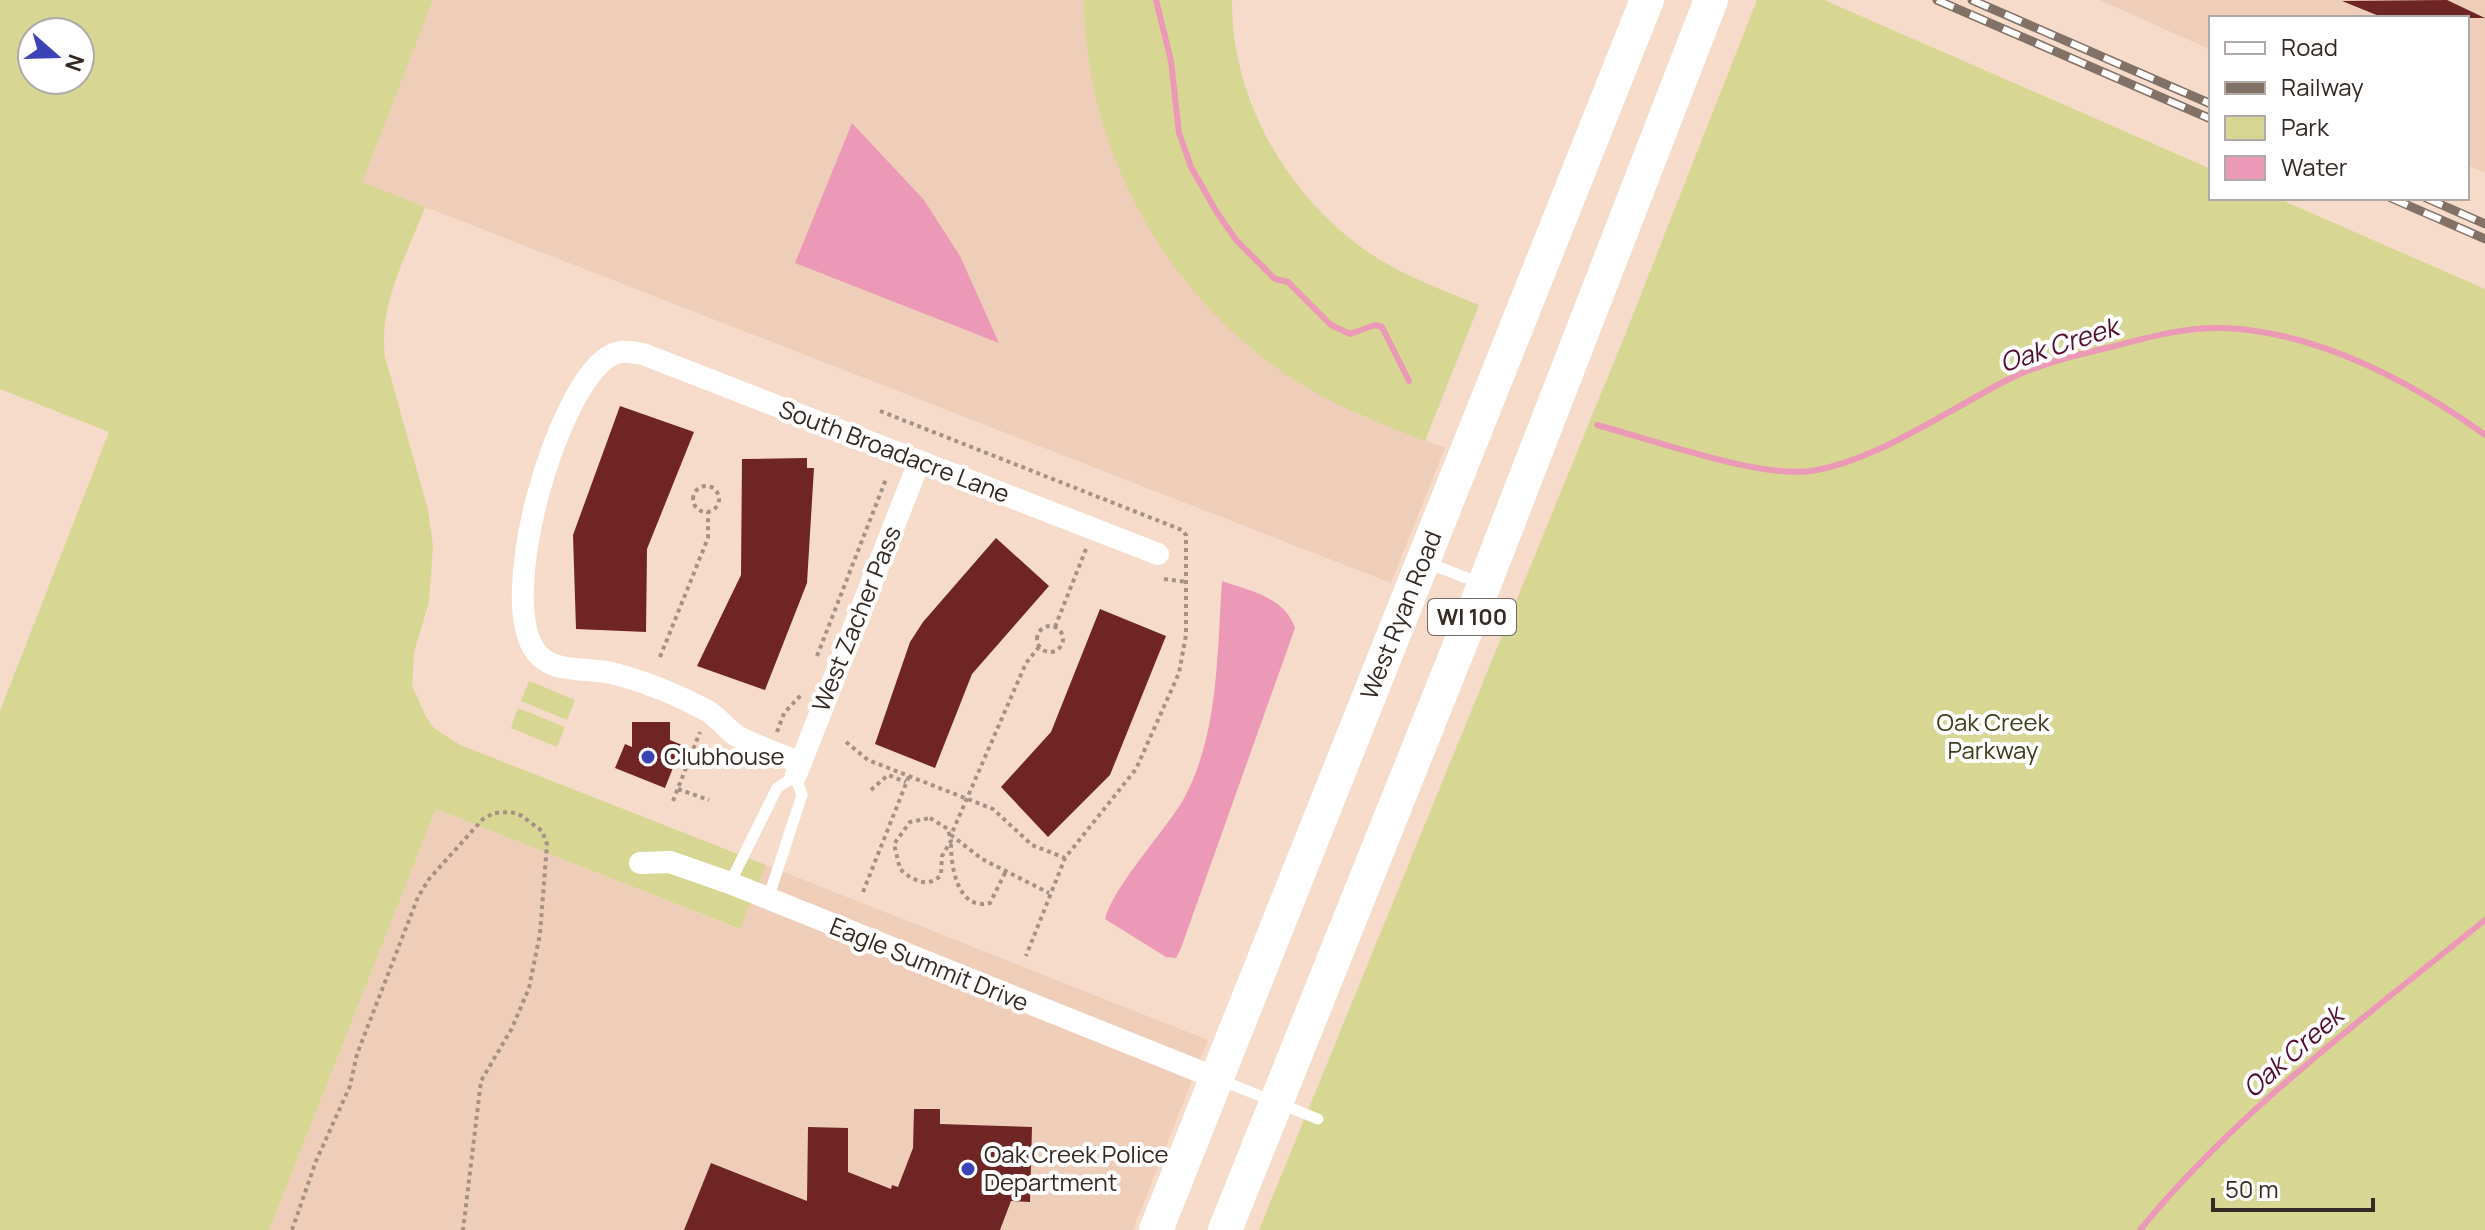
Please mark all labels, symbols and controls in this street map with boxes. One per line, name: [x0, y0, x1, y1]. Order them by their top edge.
north arrow: [16, 16, 96, 96]
legend: [2209, 16, 2469, 200]
text: Road: [2281, 30, 2338, 63]
text: N: [58, 50, 92, 75]
text: Railway: [2281, 70, 2364, 103]
text: Park: [2281, 110, 2330, 143]
text: Water: [2281, 150, 2348, 183]
water label: Oak Creek: [1995, 307, 2126, 380]
street label: South Broadacre Lane: [775, 391, 1015, 510]
street label: West Zacher Pass: [803, 521, 908, 716]
street label: West Ryan Road: [1352, 525, 1448, 704]
road number: WI 100: [1428, 599, 1516, 635]
park label: Oak Creek Parkway: [1937, 705, 2051, 766]
place label: Clubhouse: [664, 739, 785, 772]
marker: Clubhouse: [639, 748, 657, 766]
street label: Eagle Summit Drive: [825, 909, 1034, 1019]
water label: Oak Creek: [2234, 995, 2353, 1105]
place label: Oak Creek Police Department: [984, 1137, 1169, 1198]
marker: Oak Creek Police Department: [959, 1160, 977, 1178]
scale bar: [2213, 1162, 2373, 1212]
text: 50 m: [2225, 1172, 2279, 1205]

